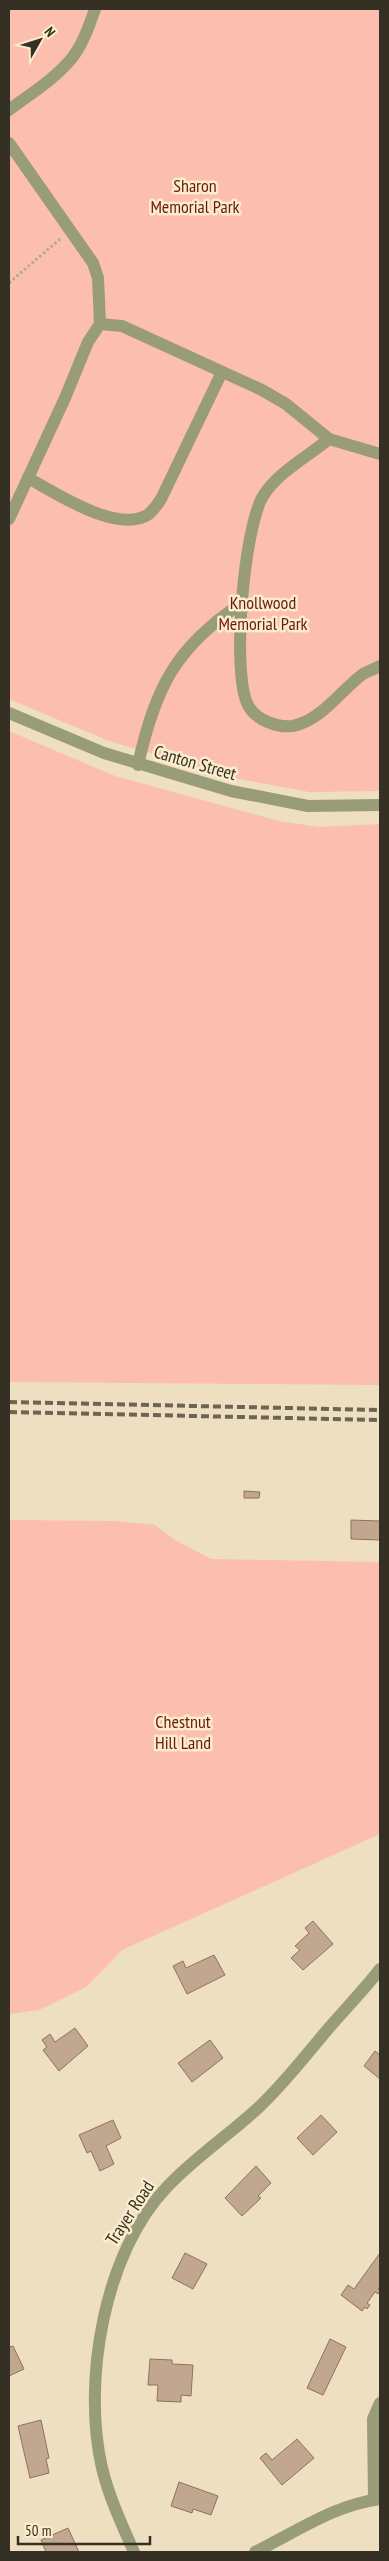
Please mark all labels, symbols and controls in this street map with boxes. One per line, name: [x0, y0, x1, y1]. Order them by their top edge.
north arrow: [15, 15, 65, 65]
text: N: [41, 23, 59, 40]
park label: Sharon Memorial Park: [150, 174, 240, 218]
park label: Knollwood Memorial Park: [218, 591, 308, 635]
street label: Canton Street: [151, 740, 239, 785]
park label: Chestnut Hill Land: [155, 1710, 211, 1754]
street label: Trayer Road: [100, 2176, 159, 2249]
scale bar: [18, 2514, 150, 2546]
text: 50 m: [25, 2521, 51, 2540]

